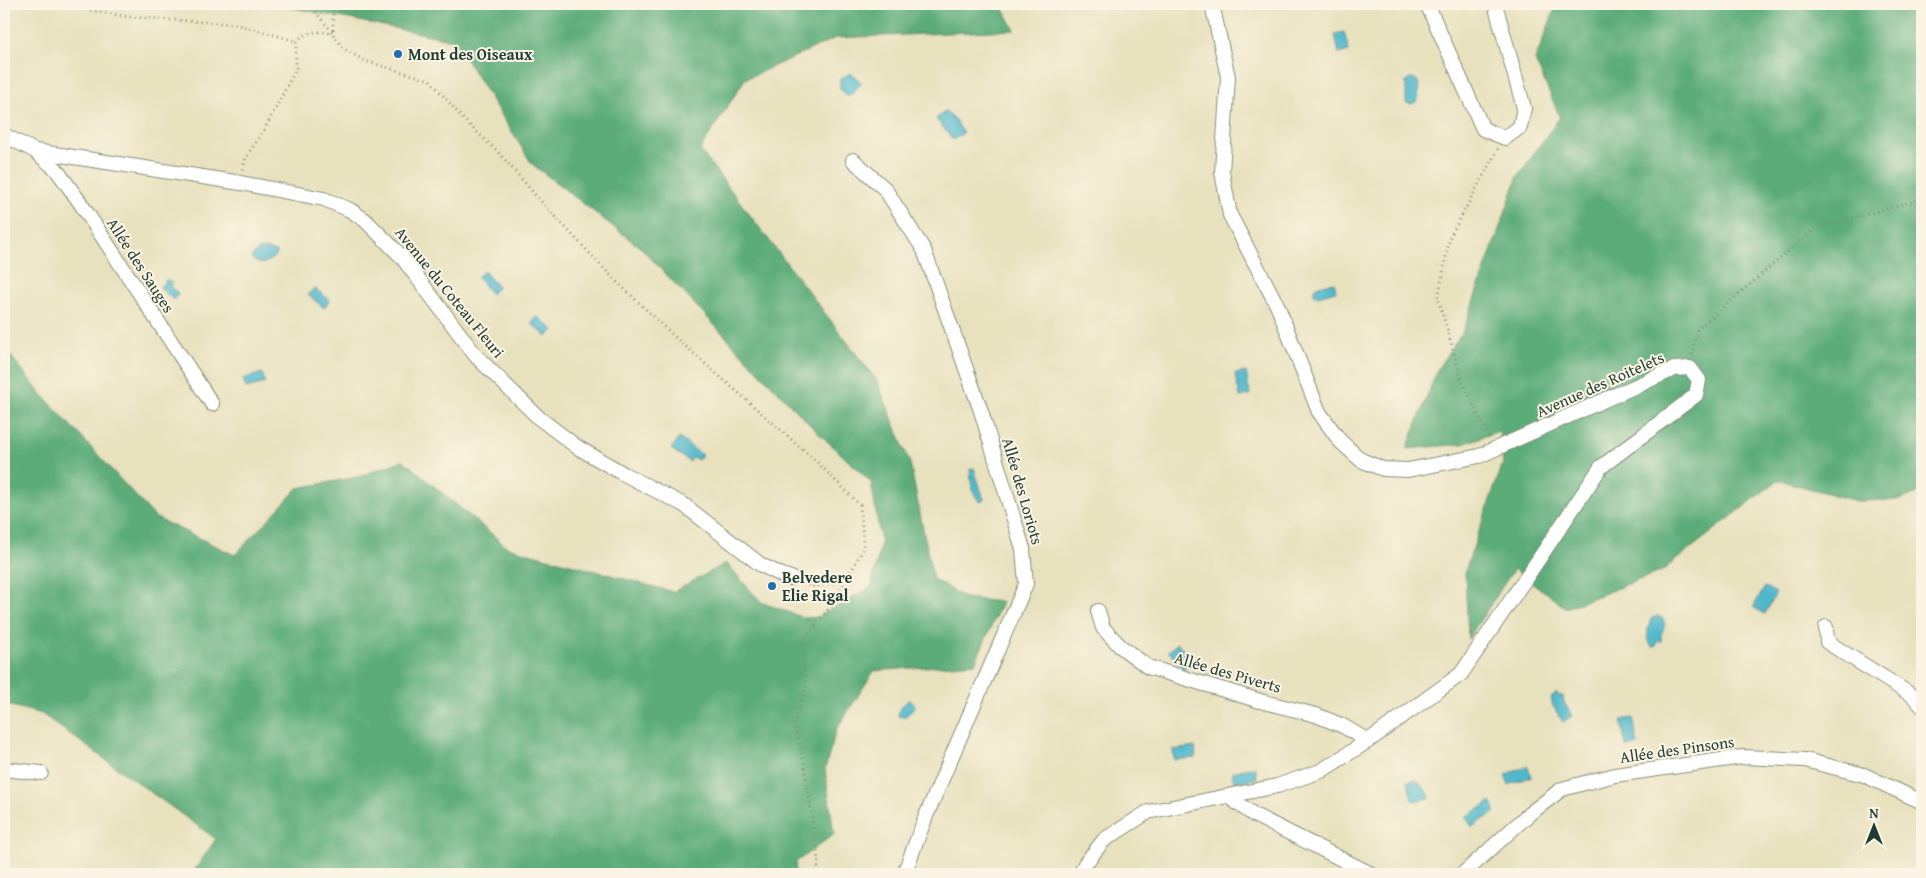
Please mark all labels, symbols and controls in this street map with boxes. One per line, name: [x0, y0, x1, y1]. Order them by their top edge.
place label: Mont des Oiseaux: [408, 42, 533, 66]
marker: Mont des Oiseaux: [392, 48, 404, 60]
street label: Allée des Sauges: [101, 213, 181, 317]
street label: Avenue du Coteau Fleuri: [389, 221, 511, 363]
street label: Avenue des Roitelets: [1532, 345, 1668, 423]
street label: Allée des Loriots: [996, 435, 1050, 547]
place label: Belvedere Elie Rigal: [782, 565, 853, 607]
marker: Belvedere Elie Rigal: [766, 580, 778, 592]
street label: Allée des Piverts: [1172, 645, 1284, 699]
street label: Allée des Pinsons: [1618, 729, 1736, 769]
north arrow: [1848, 800, 1898, 850]
text: N: [1869, 803, 1879, 823]

